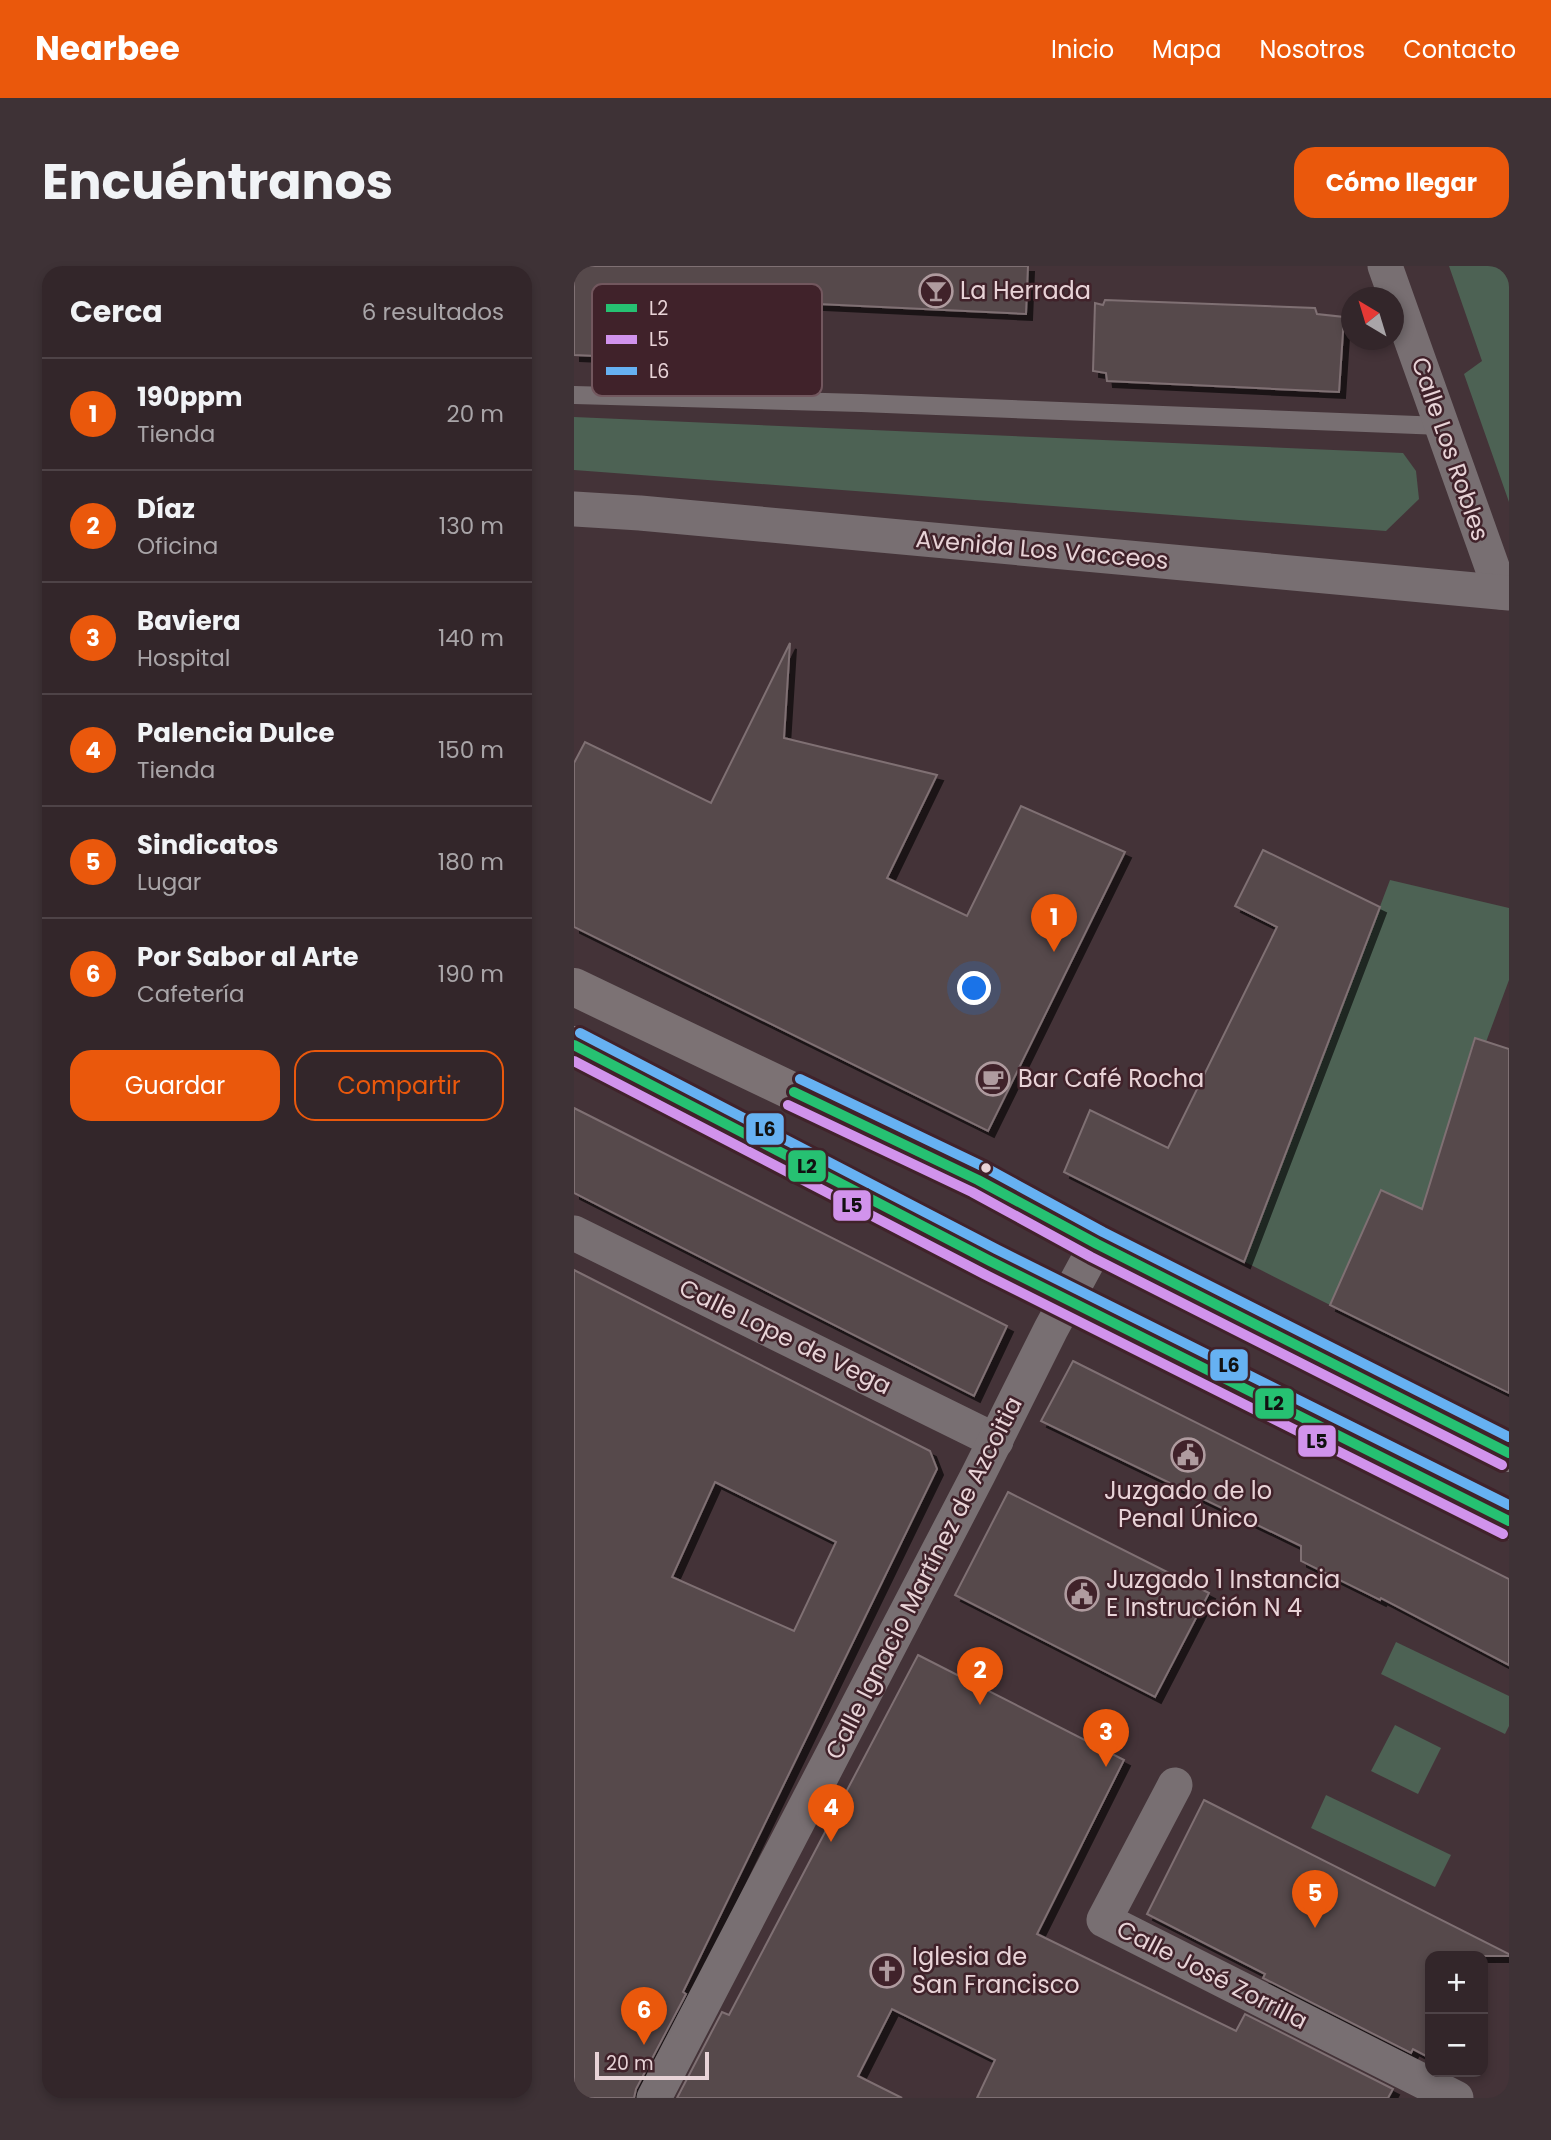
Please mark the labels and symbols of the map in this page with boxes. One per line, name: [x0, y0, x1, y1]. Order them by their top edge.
bar icon: La Herrada: [917, 272, 955, 310]
place label: La Herrada: [960, 274, 1091, 307]
legend: [592, 284, 822, 396]
north arrow: [1341, 287, 1404, 350]
text: L2: [649, 295, 668, 322]
text: L5: [649, 326, 669, 353]
street label: Calle Los Robles: [1404, 353, 1497, 545]
text: L6: [649, 358, 669, 385]
street label: Avenida Los Vacceos: [914, 522, 1170, 577]
pin: 1: [1031, 894, 1077, 952]
your location: [957, 971, 991, 1005]
cafe icon: Bar Café Rocha: [974, 1060, 1012, 1098]
place label: Bar Café Rocha: [1018, 1062, 1204, 1095]
line badge: L6: [745, 1112, 785, 1146]
text: L6: [754, 1116, 776, 1143]
line badge: L2: [787, 1149, 827, 1183]
text: L2: [797, 1153, 817, 1180]
unlabelled marker: [979, 1161, 993, 1175]
line badge: L5: [832, 1189, 872, 1222]
text: L5: [841, 1192, 863, 1219]
street label: Calle Lope de Vega: [674, 1271, 897, 1402]
line badge: L6: [1209, 1348, 1249, 1382]
text: L6: [1218, 1352, 1240, 1379]
line badge: L2: [1254, 1387, 1295, 1420]
text: L2: [1264, 1390, 1284, 1417]
street label: Calle Ignacio Martínez de Azcoitia: [817, 1391, 1030, 1765]
line badge: L5: [1297, 1424, 1337, 1458]
text: L5: [1306, 1428, 1328, 1455]
public building icon: Juzgado de lo Penal Único: [1169, 1436, 1207, 1474]
place label: Juzgado de lo Penal Único: [1104, 1474, 1272, 1535]
place label: Juzgado 1 Instancia E Instrucción N 4: [1106, 1563, 1340, 1624]
public building icon: Juzgado 1 Instancia E Instrucción N 4: [1063, 1575, 1101, 1613]
pin: 2: [957, 1647, 1003, 1705]
pin: 3: [1083, 1709, 1129, 1767]
pin: 4: [808, 1784, 854, 1842]
pin: 5: [1292, 1870, 1338, 1928]
street label: Calle José Zorrilla: [1111, 1912, 1313, 2037]
place label: Iglesia de San Francisco: [912, 1940, 1080, 2001]
church icon: Iglesia de San Francisco: [868, 1952, 906, 1990]
pin: 6: [621, 1987, 667, 2045]
scale bar: [595, 2049, 709, 2081]

